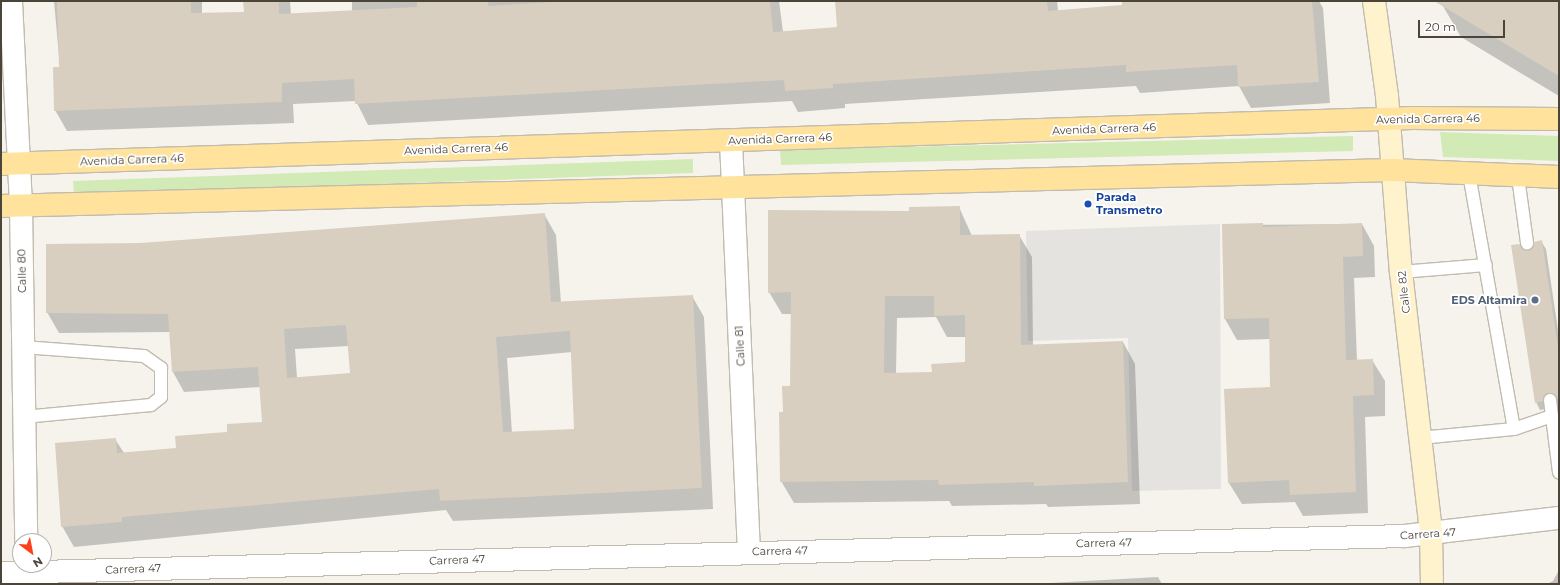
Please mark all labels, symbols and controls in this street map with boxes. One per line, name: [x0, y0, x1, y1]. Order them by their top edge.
scale bar: [1420, 12, 1507, 38]
text: 20 m: [1425, 19, 1456, 34]
street label: Avenida Carrera 46: [1376, 111, 1480, 127]
street label: Avenida Carrera 46: [1052, 121, 1156, 137]
street label: Avenida Carrera 46: [728, 131, 832, 147]
street label: Avenida Carrera 46: [404, 141, 508, 157]
street label: Avenida Carrera 46: [80, 152, 184, 168]
place label: Parada Transmetro: [1096, 191, 1162, 217]
marker: Parada Transmetro: [1083, 199, 1093, 209]
street label: Calle 80: [15, 249, 29, 293]
street label: Calle 82: [1395, 270, 1413, 314]
place label: EDS Altamira: [1451, 293, 1527, 307]
marker: EDS Altamira: [1530, 295, 1540, 305]
street label: Calle 81: [732, 325, 748, 367]
street label: Carrera 47: [1400, 525, 1456, 543]
north arrow: [12, 533, 52, 573]
street label: Carrera 47: [1076, 536, 1132, 550]
street label: Carrera 47: [752, 544, 808, 558]
street label: Carrera 47: [429, 552, 485, 568]
text: N: [30, 554, 45, 571]
street label: Carrera 47: [105, 561, 161, 577]

